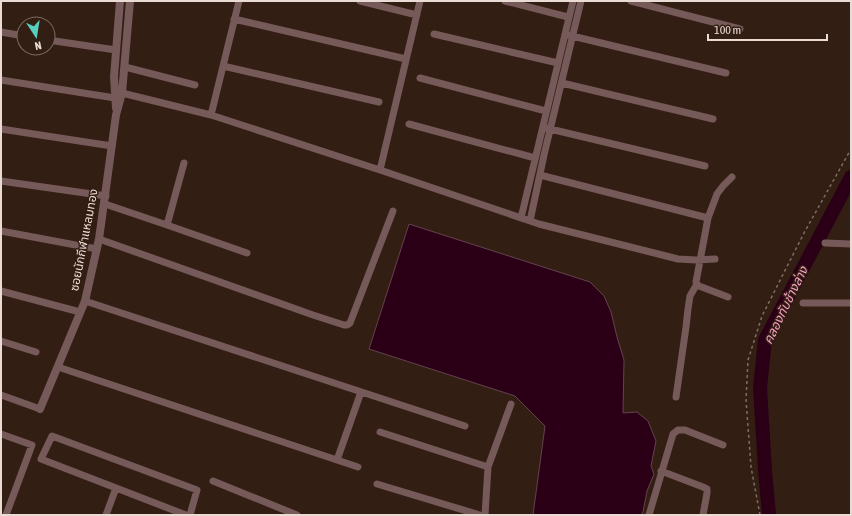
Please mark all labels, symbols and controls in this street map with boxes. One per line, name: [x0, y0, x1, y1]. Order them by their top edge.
north arrow: [16, 16, 56, 56]
scale bar: [708, 16, 827, 42]
text: 100 m: [714, 23, 741, 37]
text: N: [34, 39, 43, 52]
street label: ซอยนักกีฬาแหลมทอง: [67, 188, 101, 292]
water label: คลองทับช้างล่าง: [760, 263, 811, 347]

